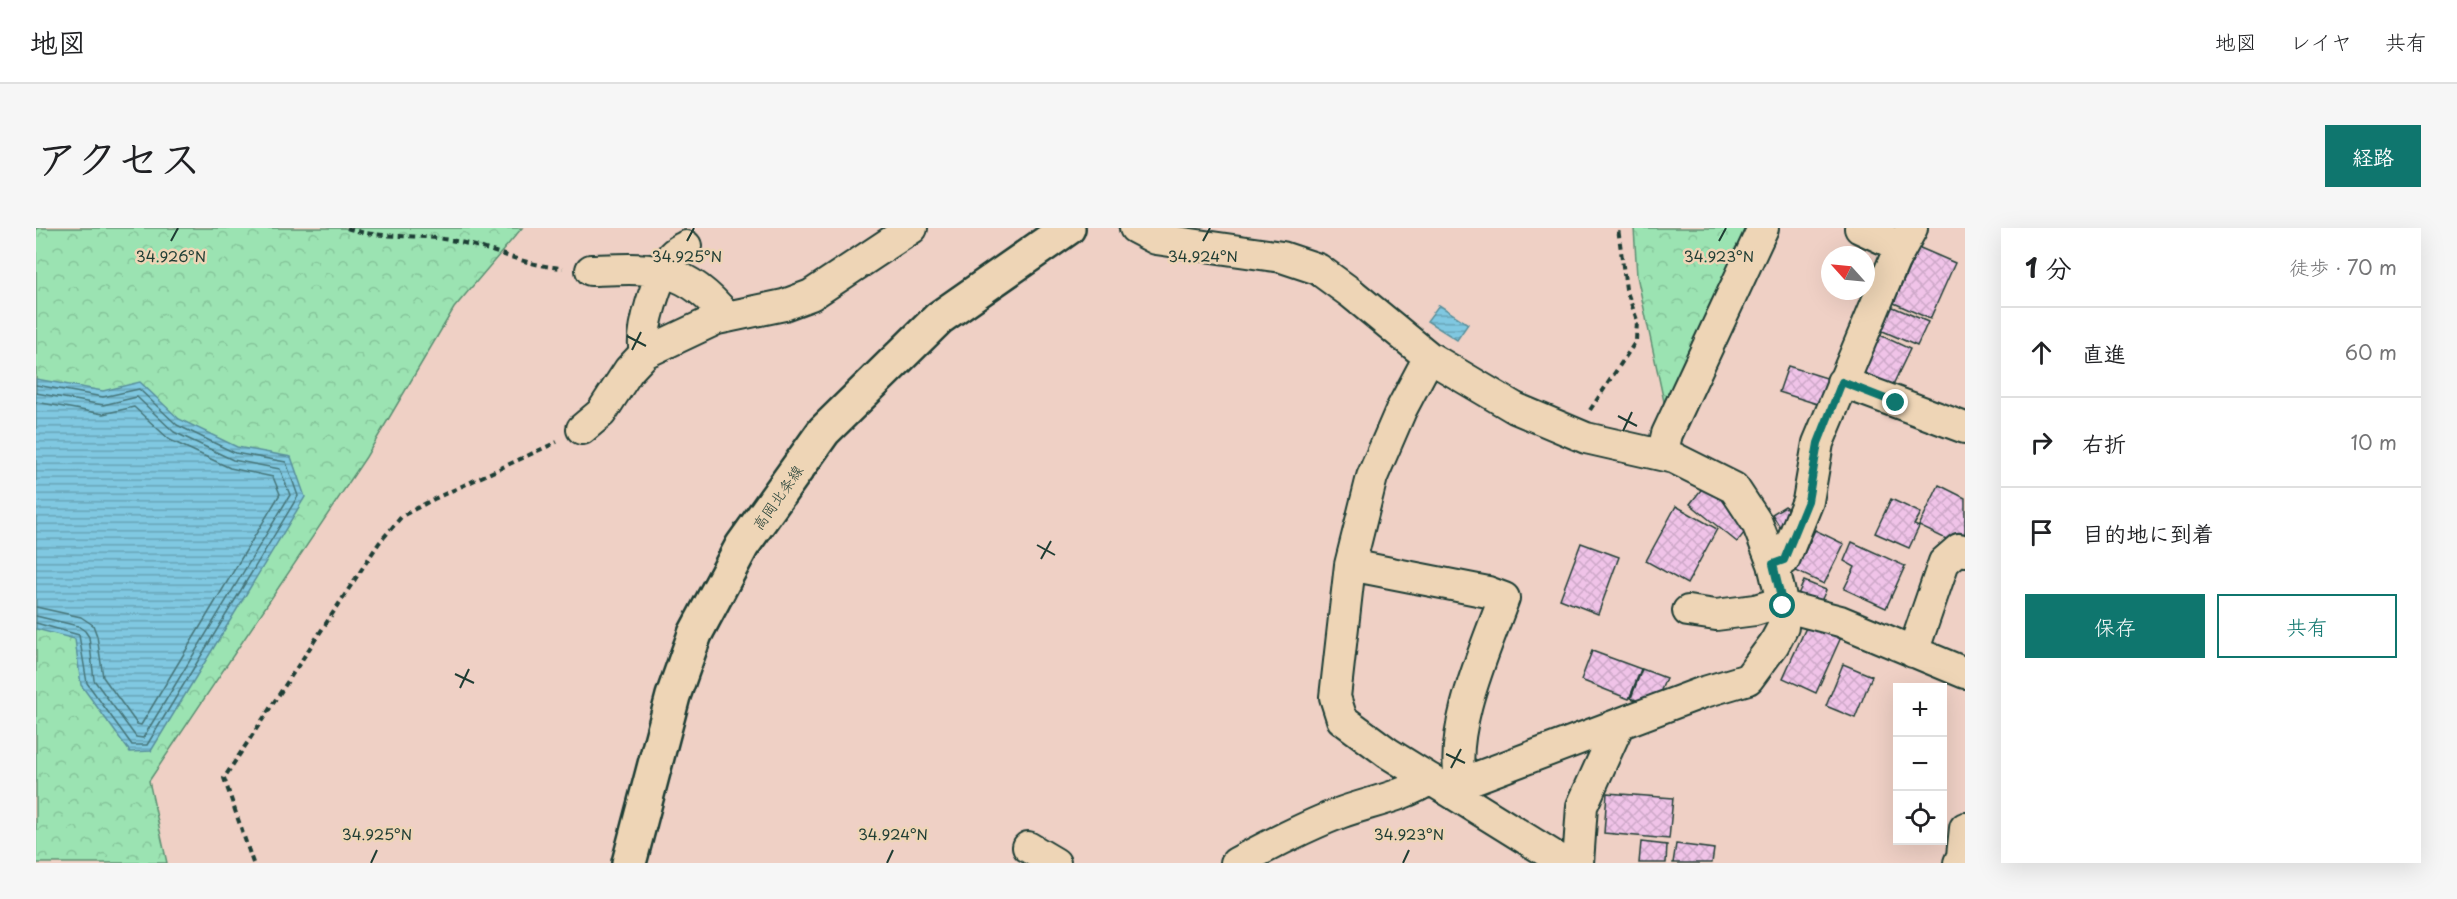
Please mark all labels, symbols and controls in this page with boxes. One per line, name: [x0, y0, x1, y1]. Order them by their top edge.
text: 地図: [30, 20, 86, 63]
text: 地図: [2215, 25, 2257, 57]
text: レイヤ: [2290, 25, 2352, 57]
text: 共有: [2385, 25, 2427, 57]
text: アクセス: [36, 125, 201, 188]
button: 経路: [2325, 125, 2421, 187]
text: 34.926°N: [136, 244, 206, 267]
text: 34.925°N: [652, 244, 722, 267]
text: 34.924°N: [1168, 244, 1238, 267]
text: 34.923°N: [1684, 244, 1754, 267]
north arrow: [1821, 246, 1875, 300]
text: 1 分: [2025, 248, 2072, 287]
text: 徒歩 · 70 m: [2289, 252, 2397, 282]
icon: ahead: [2025, 336, 2058, 369]
text: 直進: [2082, 336, 2126, 369]
text: 60 m: [2345, 337, 2397, 367]
route end: [1882, 389, 1908, 415]
icon: right: [2025, 426, 2058, 459]
text: 右折: [2082, 426, 2126, 459]
text: 10 m: [2350, 427, 2397, 457]
street label: 高岡北条線: [746, 460, 808, 534]
icon: arrive: [2025, 516, 2058, 549]
text: 目的地に到着: [2082, 516, 2214, 549]
route start: [1769, 592, 1795, 618]
button: 保存: [2025, 594, 2205, 658]
button: 共有: [2217, 594, 2397, 658]
map controls: [1893, 683, 1947, 845]
button: +: [1893, 683, 1947, 737]
button: −: [1893, 737, 1947, 791]
button: locate: [1893, 791, 1947, 845]
text: 34.925°N: [342, 822, 412, 845]
text: 34.924°N: [858, 822, 928, 845]
text: 34.923°N: [1374, 822, 1444, 845]

